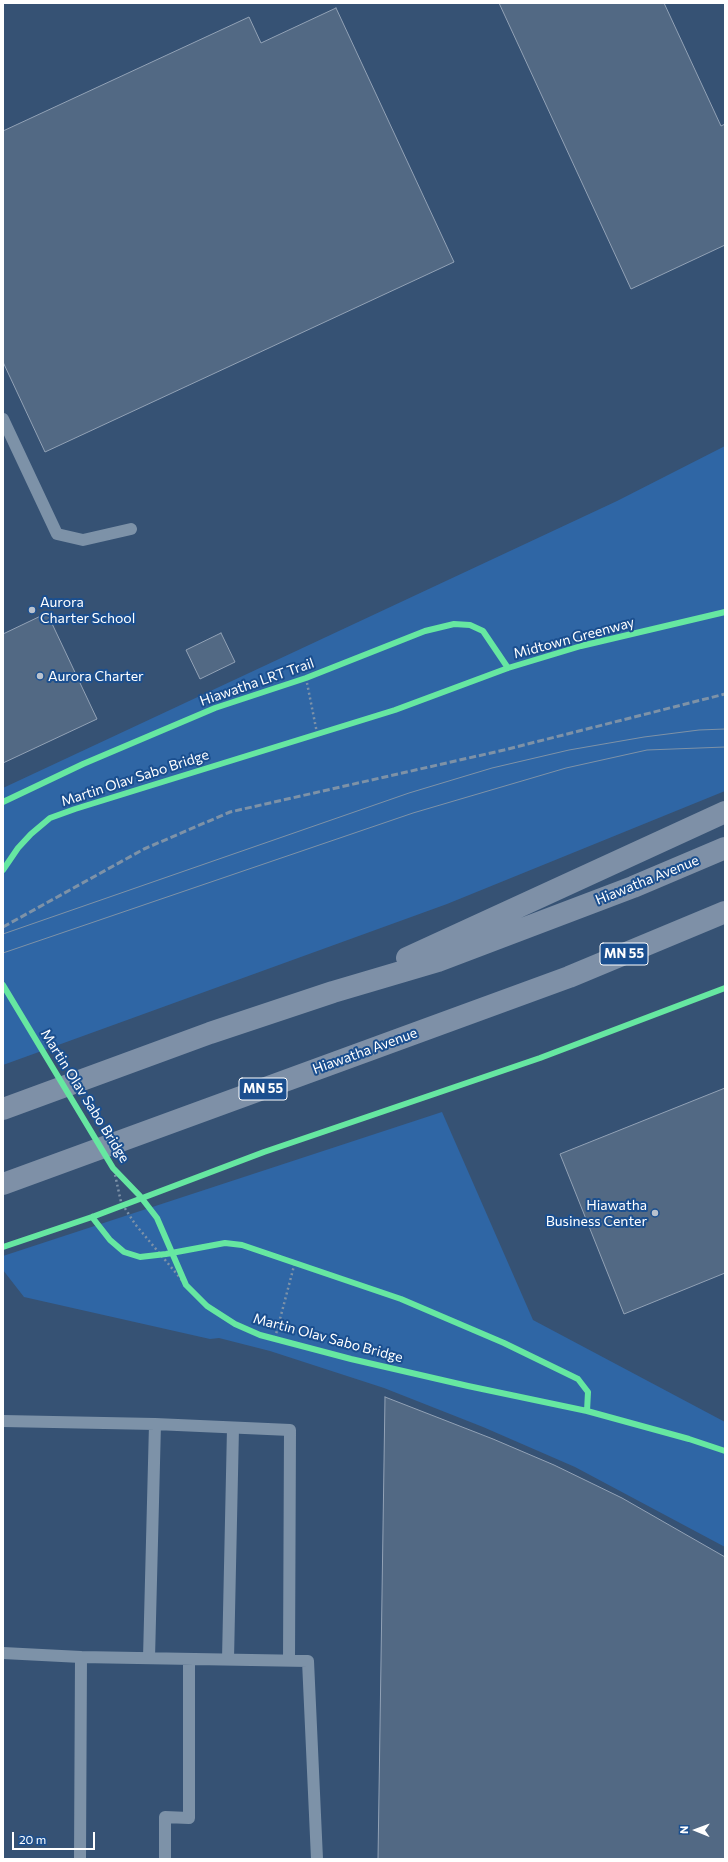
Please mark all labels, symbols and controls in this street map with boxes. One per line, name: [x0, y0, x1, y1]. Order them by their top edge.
place label: Aurora Charter School: [40, 594, 135, 626]
marker: Aurora Charter School: [27, 605, 37, 615]
street label: Midtown Greenway: [512, 614, 636, 662]
street label: Hiawatha LRT Trail: [198, 655, 316, 709]
place label: Aurora Charter: [48, 668, 144, 684]
marker: Aurora Charter: [35, 671, 45, 681]
street label: Martin Olav Sabo Bridge: [59, 746, 211, 810]
street label: Hiawatha Avenue: [593, 852, 701, 908]
road number: MN 55: [600, 943, 648, 965]
street label: Hiawatha Avenue: [310, 1024, 420, 1078]
street label: Martin Olav Sabo Bridge: [37, 1026, 133, 1166]
road number: MN 55: [239, 1078, 287, 1100]
place label: Hiawatha Business Center: [546, 1197, 647, 1230]
marker: Hiawatha Business Center: [650, 1208, 660, 1218]
street label: Martin Olav Sabo Bridge: [251, 1310, 405, 1366]
north arrow: [676, 1810, 716, 1850]
scale bar: [14, 1824, 97, 1850]
text: N: [677, 1826, 690, 1834]
text: 20 m: [19, 1832, 46, 1846]

